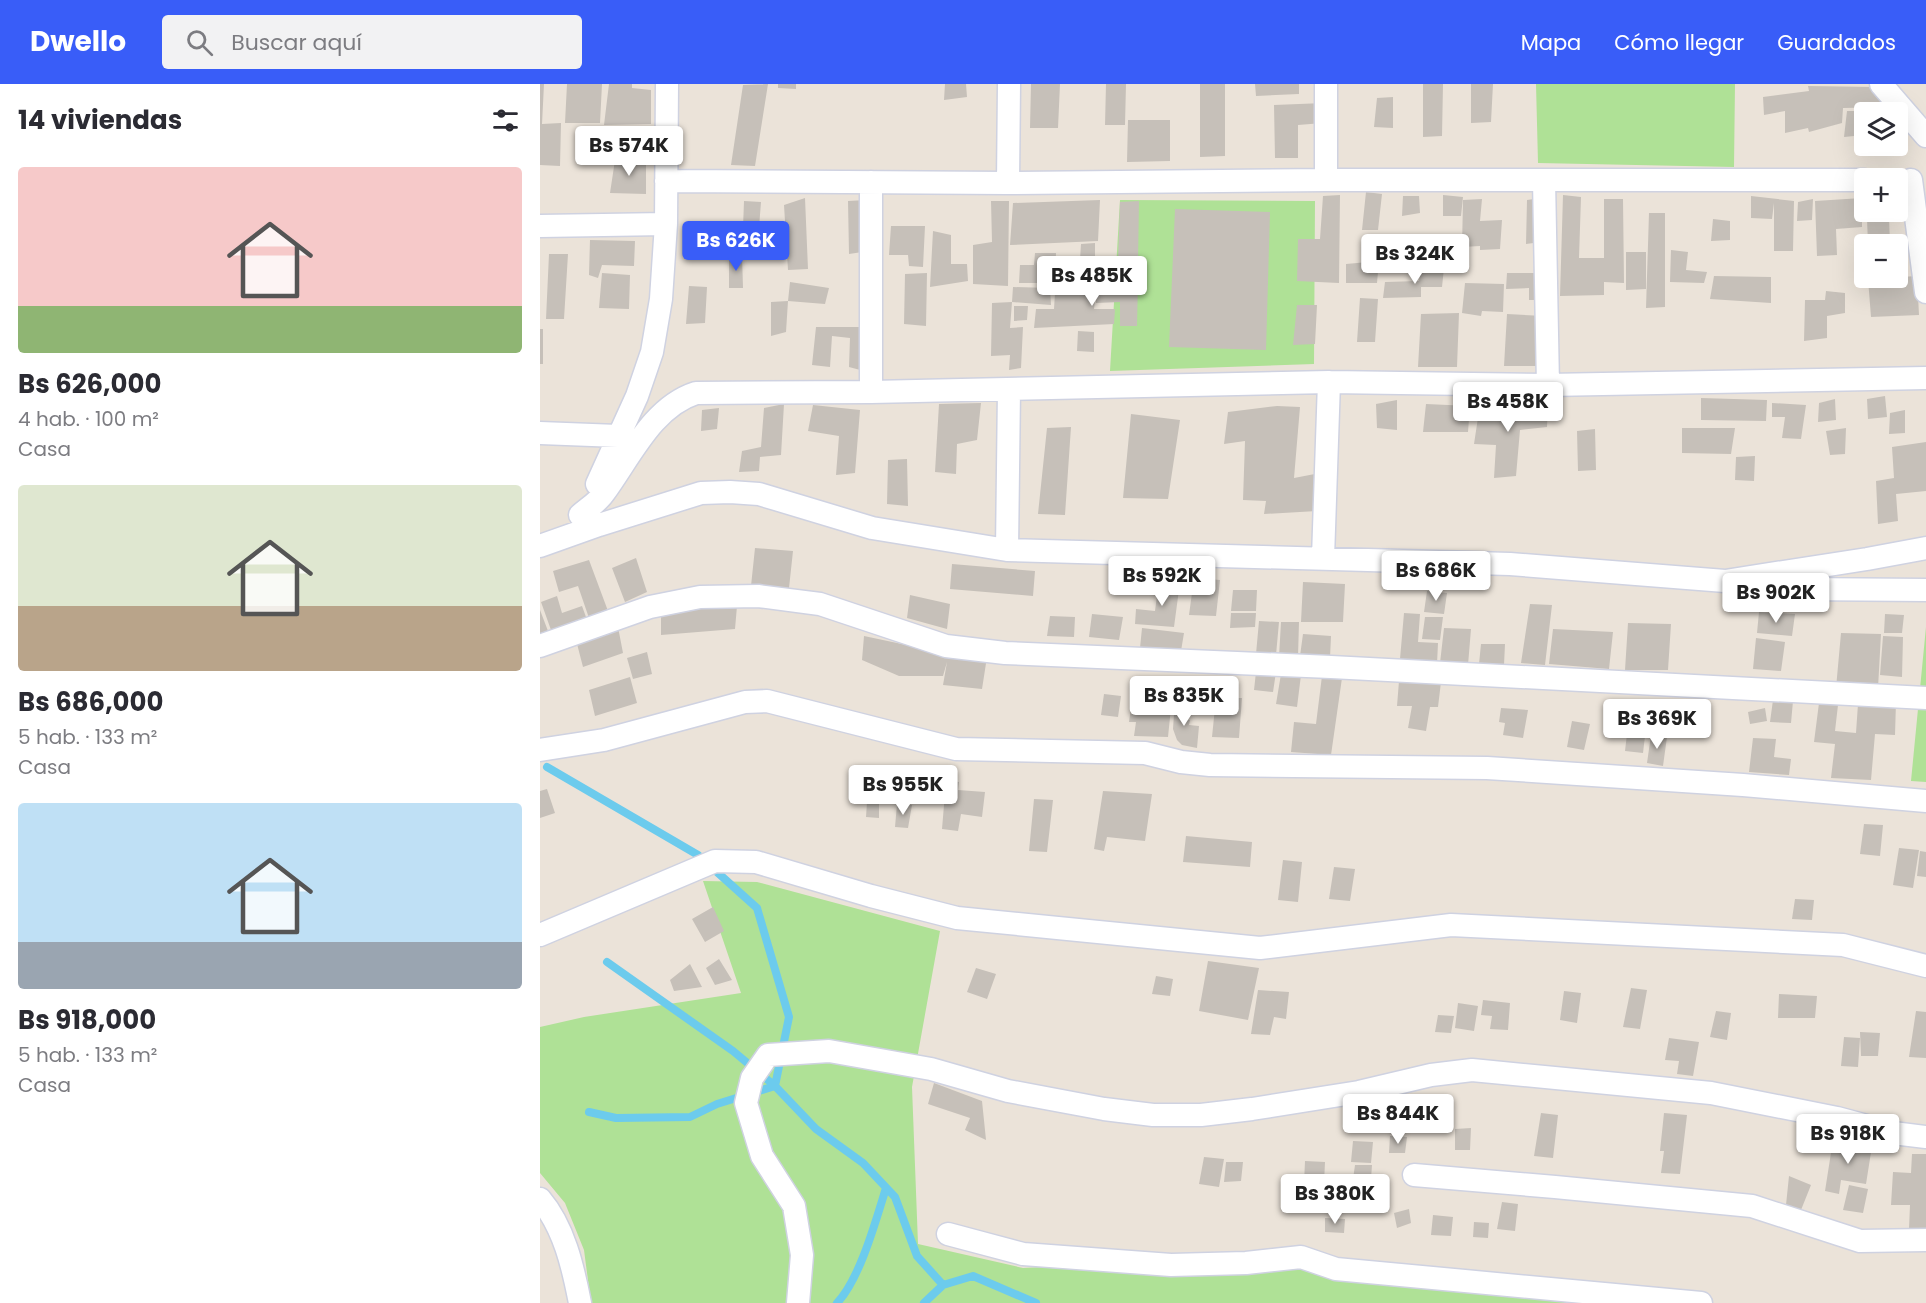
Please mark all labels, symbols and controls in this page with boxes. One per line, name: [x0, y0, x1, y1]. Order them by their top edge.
search box: [162, 15, 582, 69]
text: Dwello: [30, 22, 126, 61]
icon: search: [183, 26, 216, 59]
text: Buscar aquí: [231, 27, 362, 58]
text: Mapa: [1521, 28, 1581, 57]
text: Cómo llegar: [1614, 28, 1744, 57]
text: Guardados: [1777, 28, 1896, 57]
text: 14 viviendas: [18, 102, 182, 138]
map controls: [1854, 102, 1908, 288]
button: layers: [1854, 102, 1908, 156]
icon: filters: [489, 104, 522, 137]
pin: Bs 574K: [574, 126, 684, 177]
text: Bs 574K: [589, 131, 669, 159]
button: +: [1854, 168, 1908, 222]
icon: home: [216, 206, 324, 314]
pin: Bs 626K: [681, 221, 791, 272]
text: Bs 626K: [696, 226, 776, 254]
pin: Bs 324K: [1360, 234, 1470, 285]
button: −: [1854, 234, 1908, 288]
text: Bs 324K: [1375, 239, 1455, 267]
pin: Bs 485K: [1037, 256, 1147, 307]
text: Bs 485K: [1051, 261, 1133, 289]
text: Bs 626,000: [18, 366, 161, 402]
pin: Bs 458K: [1453, 382, 1563, 433]
text: Bs 458K: [1467, 387, 1549, 415]
text: 4 hab. · 100 m²: [18, 405, 159, 433]
text: Casa: [18, 435, 71, 463]
icon: home: [216, 524, 324, 632]
pin: Bs 686K: [1381, 551, 1491, 602]
pin: Bs 592K: [1107, 556, 1217, 607]
text: Bs 686K: [1396, 556, 1476, 584]
text: Bs 592K: [1122, 561, 1202, 589]
pin: Bs 902K: [1721, 573, 1831, 624]
text: Bs 902K: [1736, 578, 1816, 606]
pin: Bs 835K: [1129, 676, 1239, 727]
text: Bs 835K: [1144, 681, 1224, 709]
text: Bs 686,000: [18, 684, 163, 720]
pin: Bs 369K: [1602, 699, 1712, 750]
text: Bs 369K: [1617, 704, 1697, 732]
text: 5 hab. · 133 m²: [18, 723, 157, 751]
text: Casa: [18, 753, 71, 781]
pin: Bs 955K: [848, 765, 958, 816]
text: Bs 955K: [863, 770, 943, 798]
icon: home: [216, 842, 324, 950]
text: Bs 918,000: [18, 1002, 156, 1038]
text: 5 hab. · 133 m²: [18, 1041, 157, 1069]
text: Casa: [18, 1071, 71, 1099]
pin: Bs 844K: [1343, 1094, 1453, 1145]
text: Bs 844K: [1357, 1099, 1439, 1127]
pin: Bs 918K: [1793, 1114, 1903, 1165]
text: Bs 918K: [1810, 1119, 1886, 1147]
pin: Bs 380K: [1280, 1174, 1390, 1225]
text: Bs 380K: [1295, 1179, 1375, 1207]

